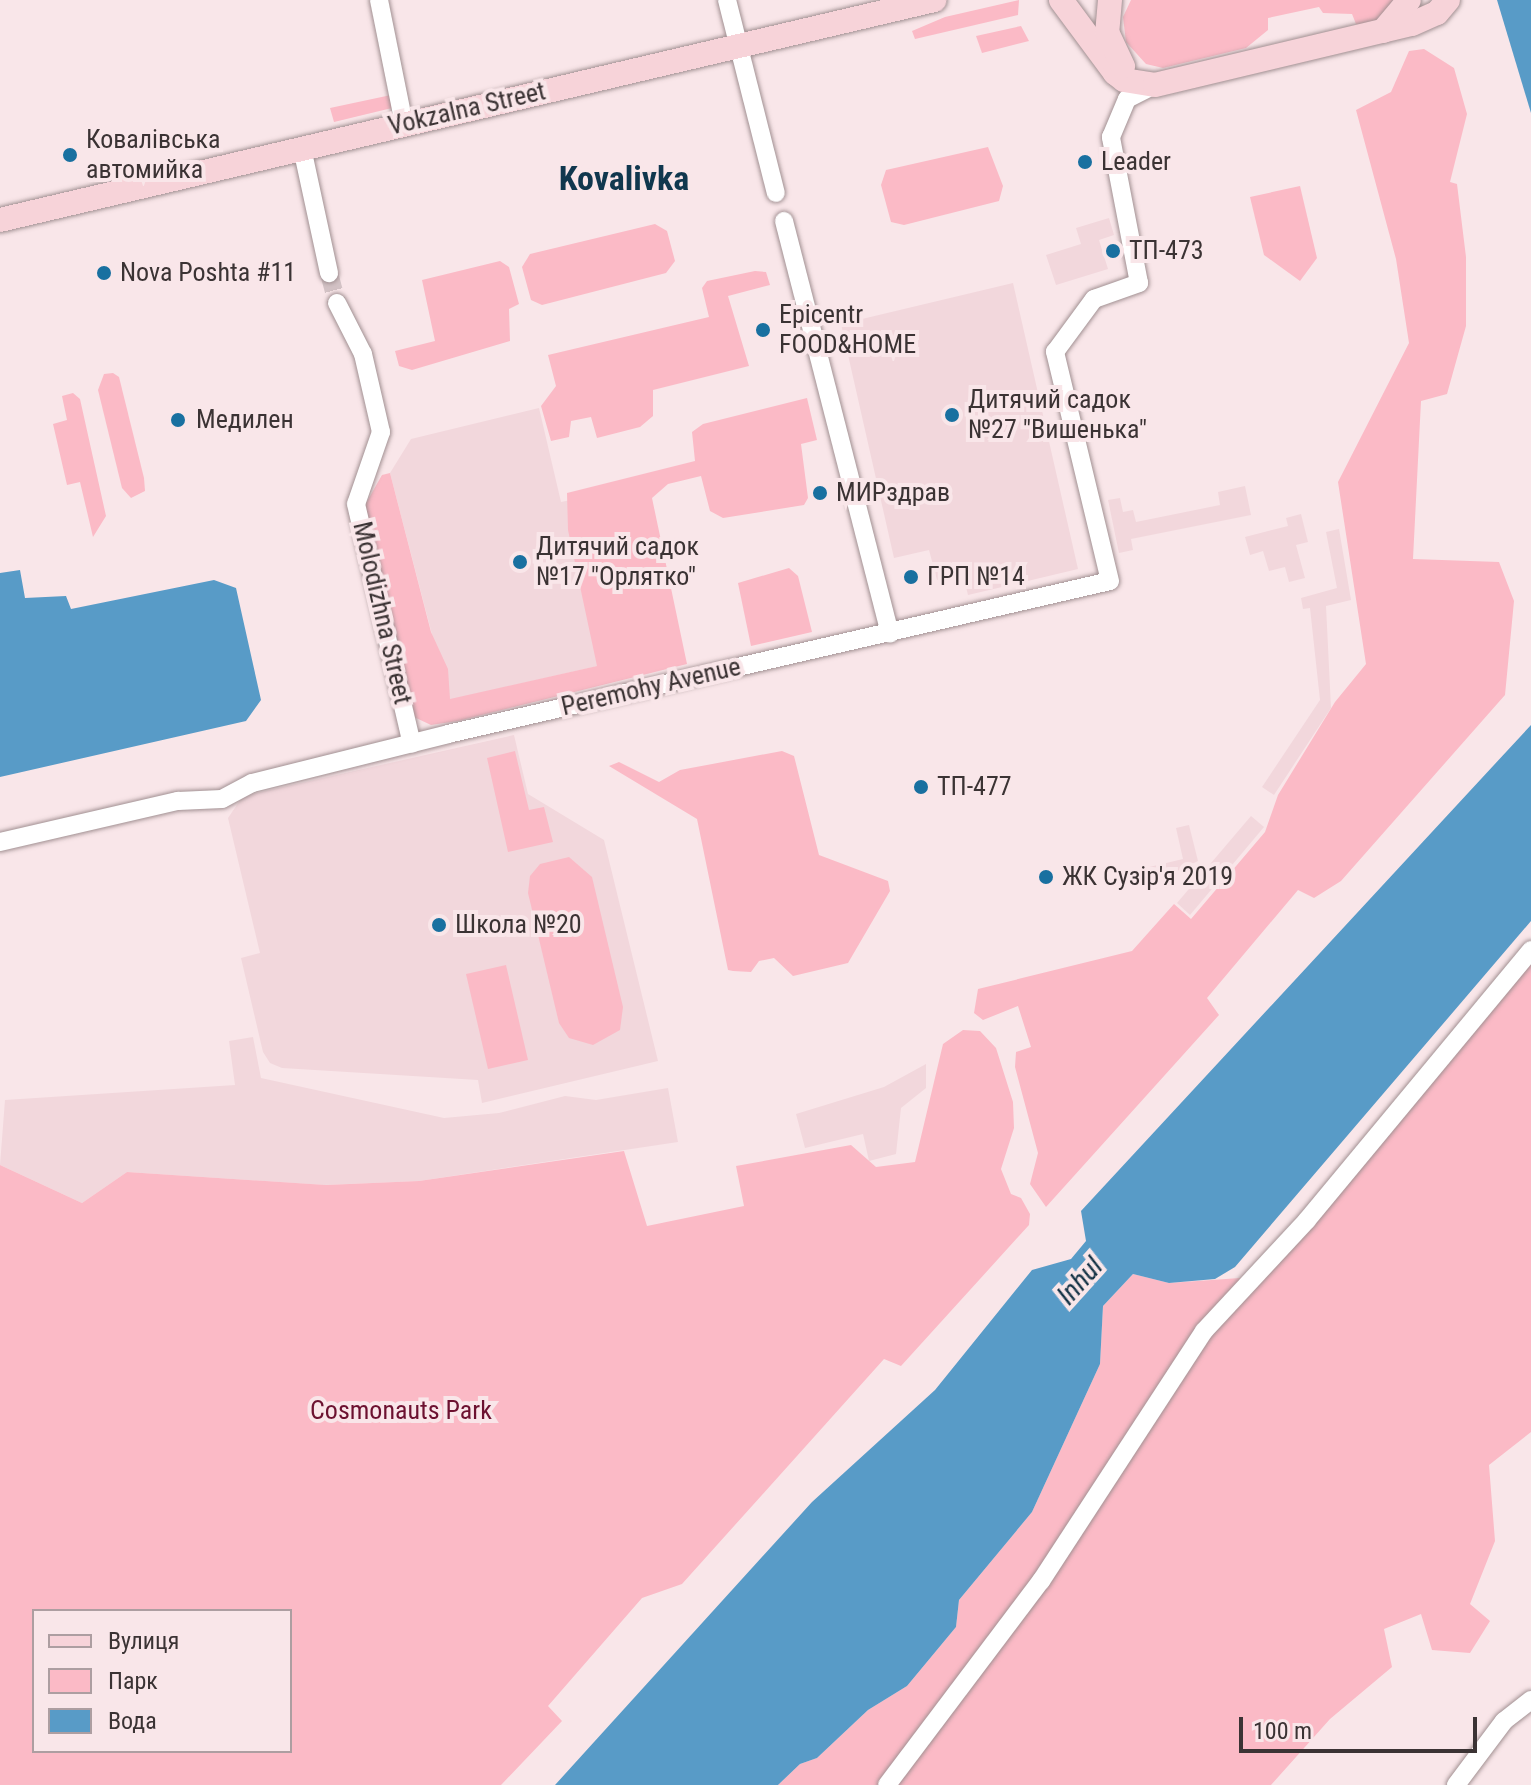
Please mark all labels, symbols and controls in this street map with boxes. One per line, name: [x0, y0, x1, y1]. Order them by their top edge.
street label: Vokzalna Street: [385, 76, 549, 142]
place label: Ковалівська автомийка: [86, 124, 221, 186]
marker: Ковалівська автомийка: [61, 146, 79, 164]
place label: Leader: [1101, 146, 1171, 178]
marker: Leader: [1076, 153, 1094, 171]
district label: Kovalivka: [559, 159, 689, 199]
place label: ТП-473: [1129, 235, 1204, 267]
marker: ТП-473: [1104, 242, 1122, 260]
place label: Nova Poshta #11: [120, 257, 296, 289]
marker: Nova Poshta #11: [95, 264, 113, 282]
place label: Epicentr FOOD&HOME: [779, 299, 916, 360]
marker: Epicentr FOOD&HOME: [754, 321, 772, 339]
place label: Дитячий садок №27 "Вишенька": [968, 384, 1147, 446]
place label: Медилен: [196, 404, 294, 436]
marker: Дитячий садок №27 "Вишенька": [943, 406, 961, 424]
marker: Медилен: [167, 409, 189, 431]
place label: МИРздрав: [836, 477, 950, 509]
marker: МИРздрав: [811, 484, 829, 502]
street label: Molodizhna Street: [346, 519, 418, 707]
place label: Дитячий садок №17 "Орлятко": [536, 531, 699, 592]
marker: Дитячий садок №17 "Орлятко": [511, 553, 529, 571]
place label: ГРП №14: [927, 561, 1025, 593]
marker: ГРП №14: [902, 568, 920, 586]
street label: Peremohy Avenue: [558, 651, 744, 723]
place label: ТП-477: [937, 771, 1012, 803]
marker: ТП-477: [912, 778, 930, 796]
place label: ЖК Сузір'я 2019: [1062, 861, 1233, 893]
marker: ЖК Сузір'я 2019: [1037, 868, 1055, 886]
place label: Школа №20: [455, 909, 582, 941]
marker: Школа №20: [430, 916, 448, 934]
water label: Inhul: [1050, 1250, 1110, 1312]
park label: Cosmonauts Park: [310, 1395, 492, 1427]
legend: [32, 1609, 292, 1753]
text: Вулиця: [108, 1627, 179, 1655]
text: Парк: [108, 1667, 158, 1695]
scale bar: [1243, 1701, 1481, 1751]
text: Вода: [108, 1707, 157, 1735]
text: 100 m: [1253, 1717, 1312, 1745]

